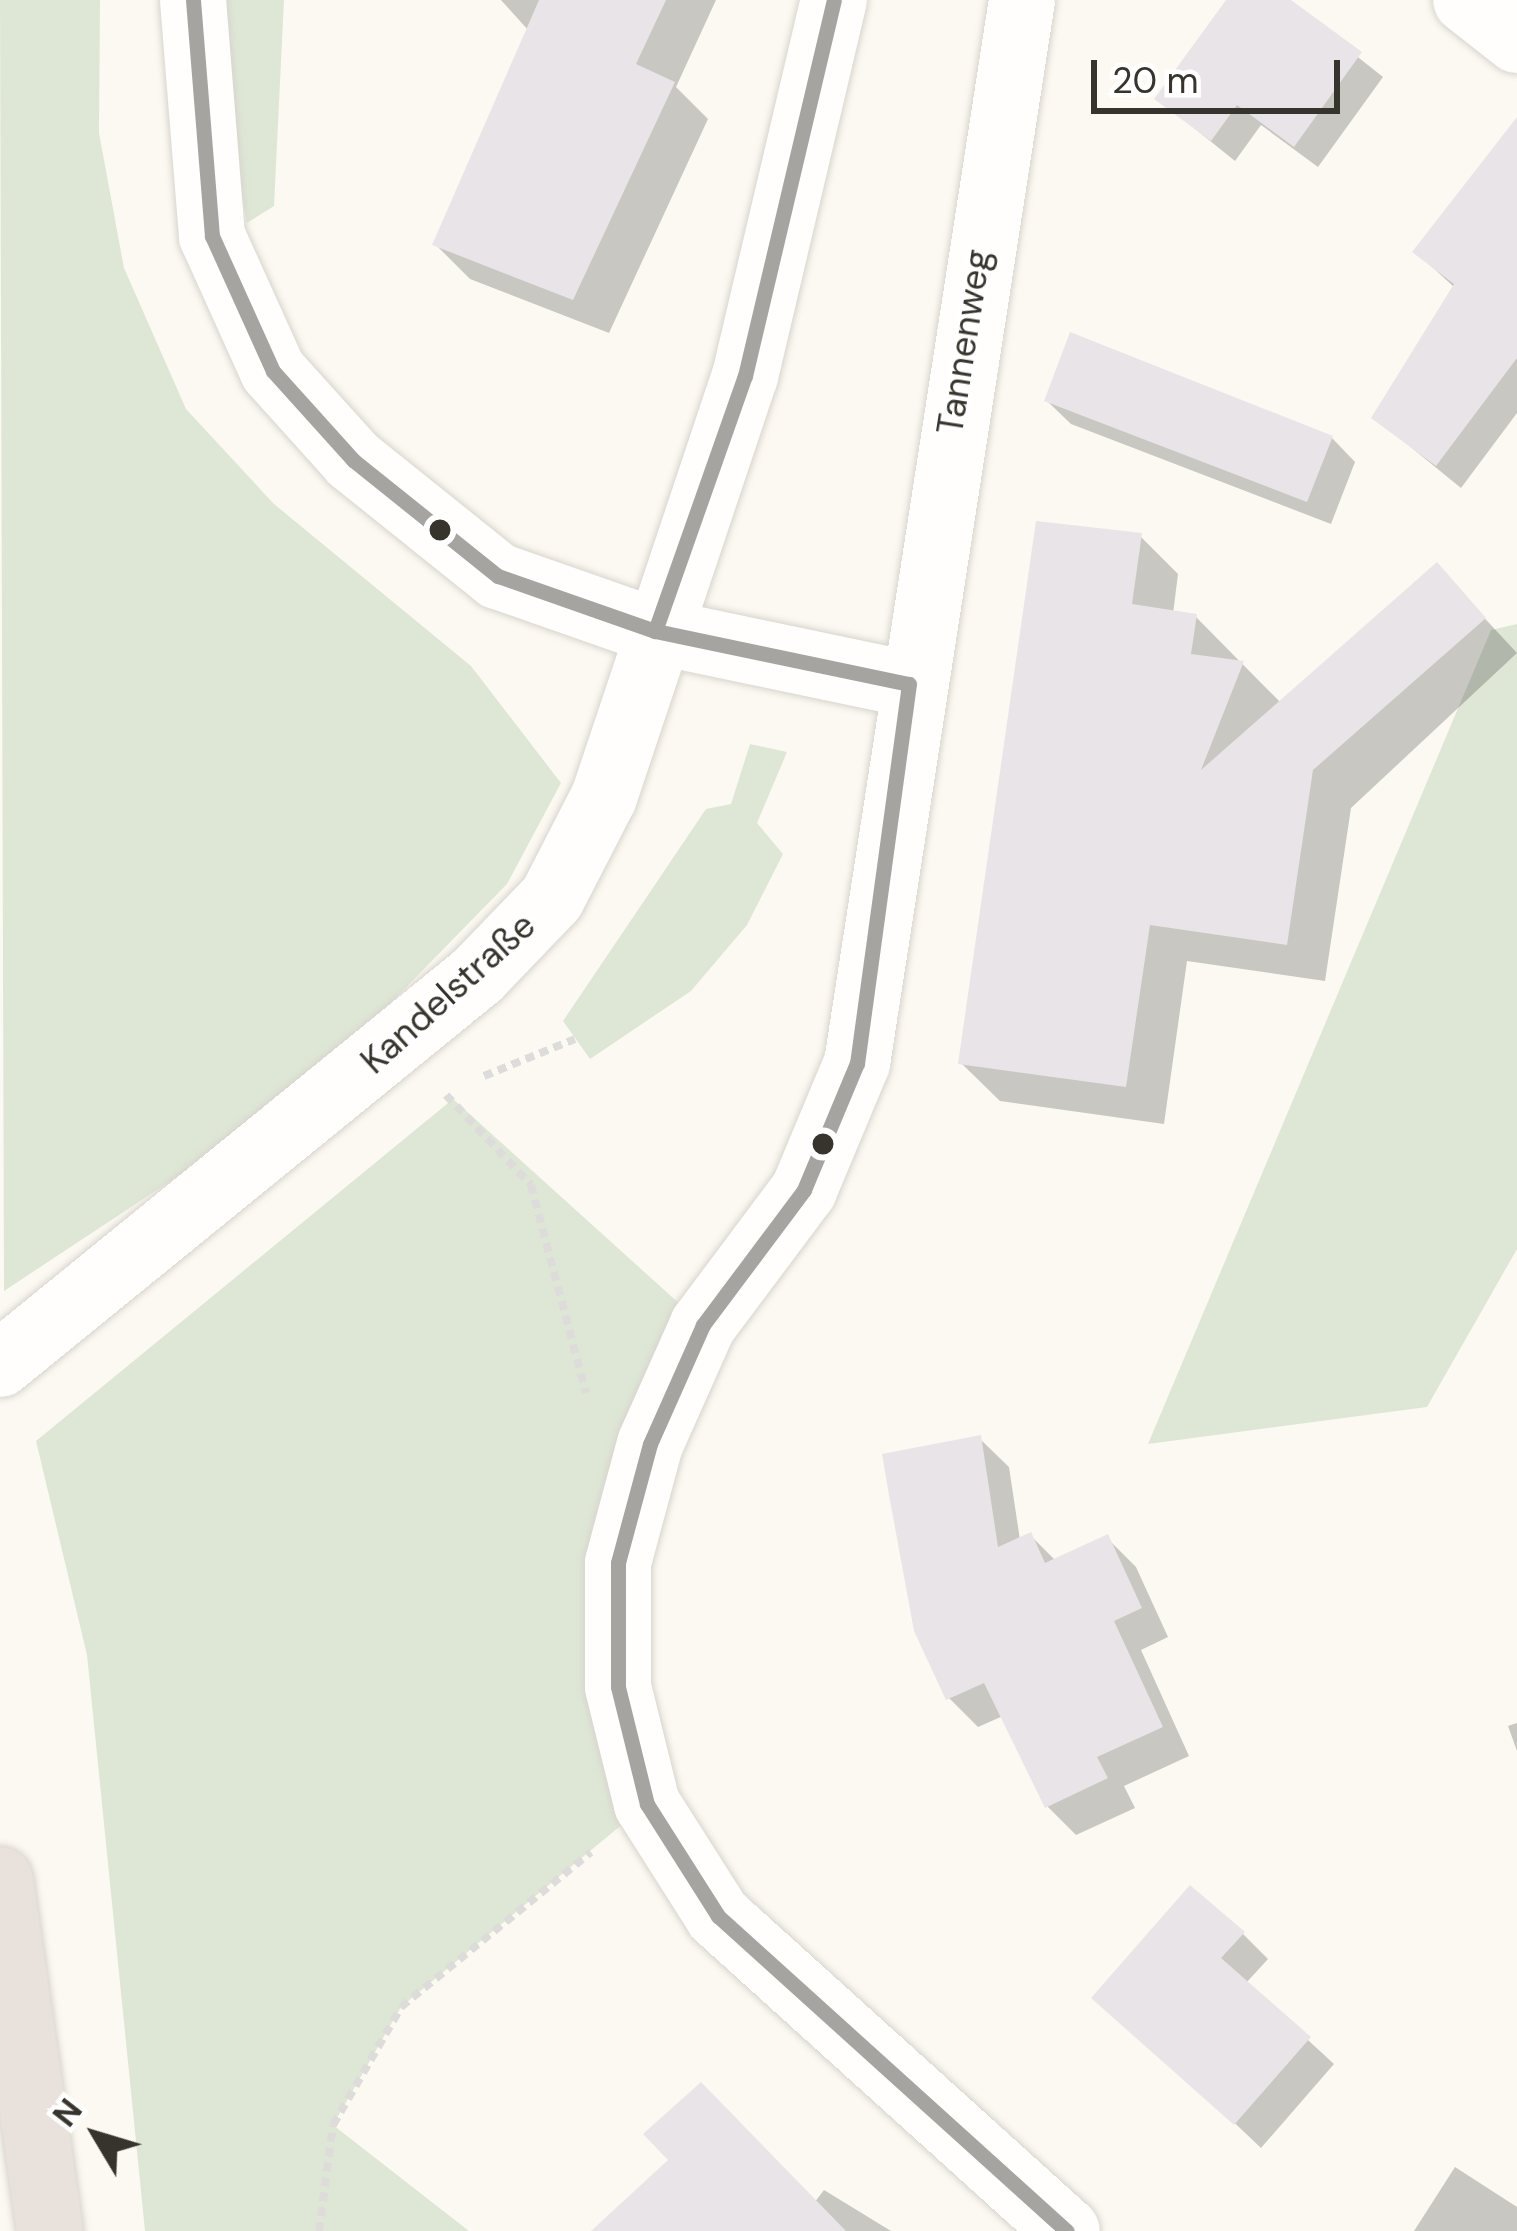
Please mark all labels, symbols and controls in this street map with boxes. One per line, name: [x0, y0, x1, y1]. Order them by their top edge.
scale bar: [1097, 36, 1346, 110]
text: 20 m: [1112, 57, 1199, 104]
street label: Tannenweg: [928, 246, 1000, 438]
unlabelled marker: [429, 519, 451, 541]
street label: Kandelstraße: [352, 903, 544, 1083]
unlabelled marker: [812, 1133, 834, 1155]
north arrow: [36, 2075, 156, 2195]
text: N: [43, 2090, 92, 2135]

